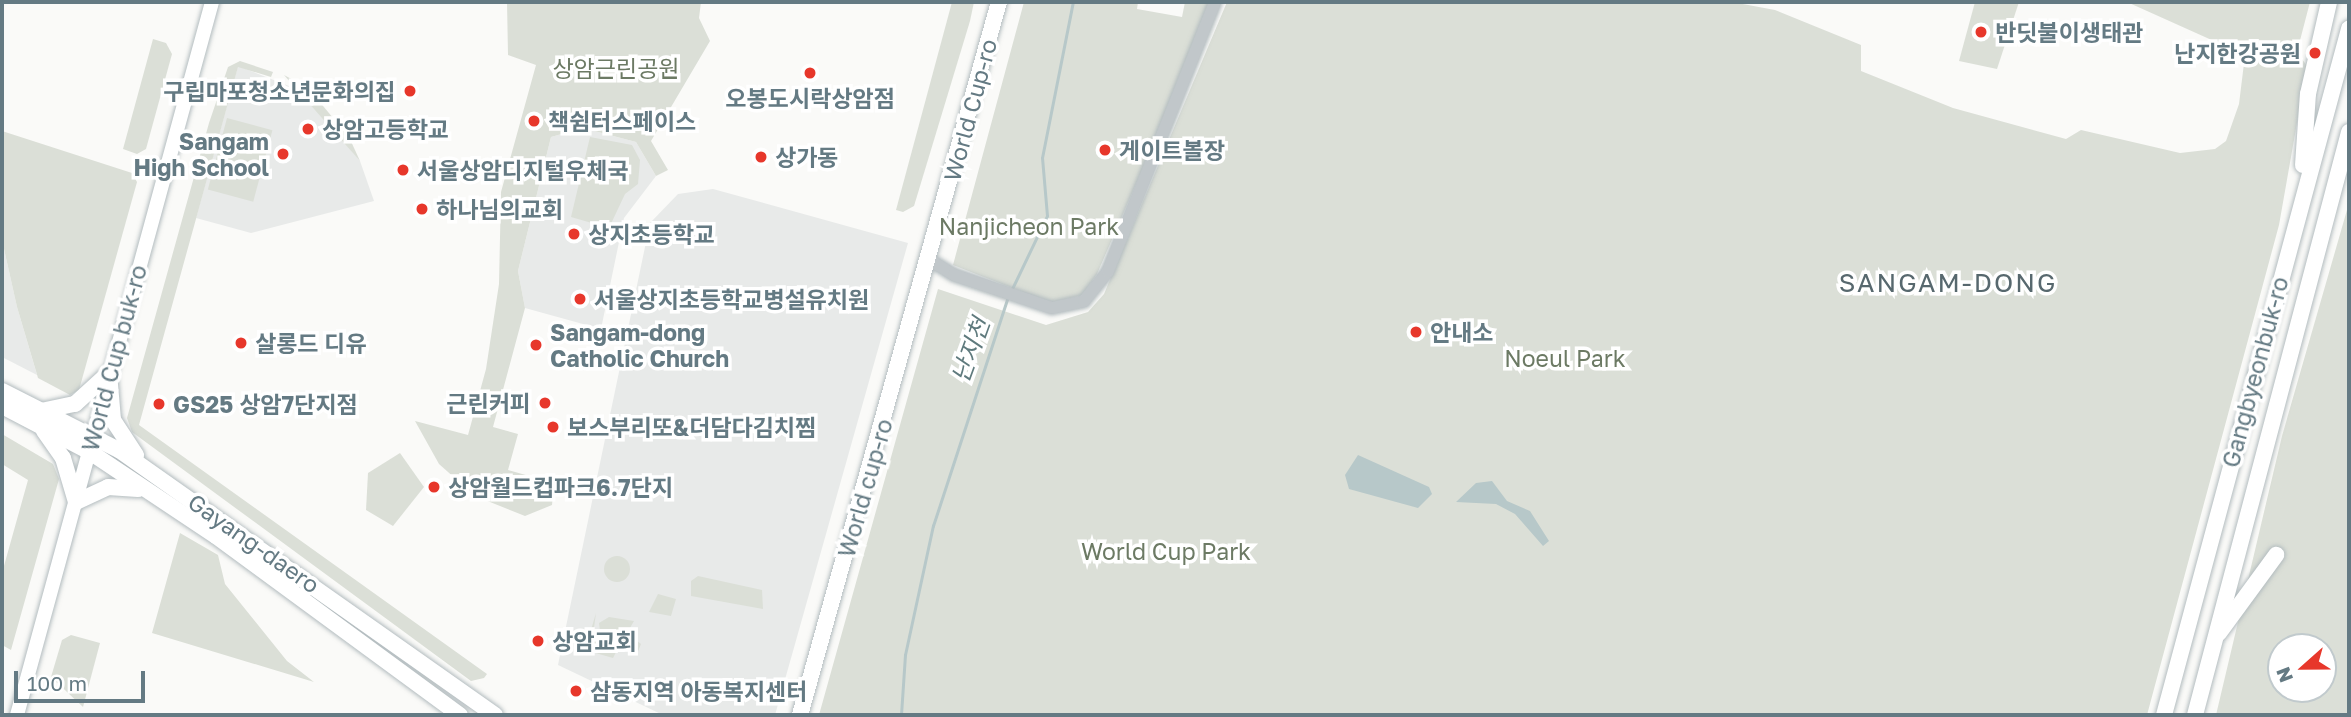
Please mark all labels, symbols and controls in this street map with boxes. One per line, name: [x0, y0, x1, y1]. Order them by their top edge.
place label: 반딧불이생태관: [1995, 18, 2143, 46]
marker: 반딧불이생태관: [1973, 24, 1989, 40]
street label: World Cup-ro: [938, 36, 1002, 184]
place label: 난지한강공원: [2174, 39, 2301, 67]
marker: 난지한강공원: [2307, 45, 2323, 61]
park label: 상암근린공원: [553, 54, 679, 82]
marker: 오봉도시락상암점: [802, 65, 818, 81]
place label: 구립마포청소년문화의집: [163, 77, 396, 105]
marker: 구립마포청소년문화의집: [402, 83, 418, 99]
place label: 오봉도시락상암점: [725, 84, 895, 112]
place label: 책쉼터스페이스: [548, 107, 696, 135]
marker: 책쉼터스페이스: [526, 113, 542, 129]
place label: 상암고등학교: [322, 115, 449, 143]
marker: 상암고등학교: [300, 121, 316, 137]
place label: Sangam High School: [134, 127, 269, 181]
place label: 게이트볼장: [1119, 136, 1225, 164]
marker: 게이트볼장: [1097, 142, 1113, 158]
place label: 상가동: [775, 143, 838, 171]
marker: Sangam High School: [275, 146, 291, 162]
marker: 상가동: [753, 149, 769, 165]
place label: 서울상암디지털우체국: [417, 156, 629, 184]
marker: 서울상암디지털우체국: [395, 162, 411, 178]
place label: 하나님의교회: [436, 195, 563, 223]
marker: 하나님의교회: [414, 201, 430, 217]
park label: Nanjicheon Park: [939, 212, 1119, 240]
place label: 상지초등학교: [588, 220, 715, 248]
marker: 상지초등학교: [566, 226, 582, 242]
street label: World Cup buk-ro: [76, 262, 152, 454]
district label: SANGAM-DONG: [1840, 267, 2056, 299]
street label: Gangbyeonbuk-ro: [2216, 274, 2294, 470]
place label: 서울상지초등학교병설유치원: [594, 285, 869, 313]
marker: 서울상지초등학교병설유치원: [572, 291, 588, 307]
water label: 난지천: [945, 314, 995, 386]
place label: Sangam-dong Catholic Church: [550, 318, 729, 372]
place label: 안내소: [1430, 318, 1493, 346]
marker: 안내소: [1408, 324, 1424, 340]
place label: 살롱드 디유: [255, 329, 367, 357]
marker: 살롱드 디유: [233, 335, 249, 351]
marker: Sangam-dong Catholic Church: [528, 337, 544, 353]
park label: Noeul Park: [1504, 344, 1626, 372]
place label: 근린커피: [446, 389, 531, 417]
place label: GS25 상암7단지점: [173, 390, 357, 418]
marker: 근린커피: [537, 395, 553, 411]
marker: GS25 상암7단지점: [151, 396, 167, 412]
place label: 보스부리또&더담다김치찜: [567, 413, 816, 441]
street label: World cup-ro: [832, 416, 898, 560]
marker: 보스부리또&더담다김치찜: [545, 419, 561, 435]
place label: 상암월드컵파크6.7단지: [448, 473, 673, 501]
marker: 상암월드컵파크6.7단지: [426, 479, 442, 495]
street label: Gayang-daero: [183, 488, 325, 598]
park label: World Cup Park: [1081, 537, 1251, 565]
place label: 상암교회: [552, 627, 637, 655]
marker: 상암교회: [530, 633, 546, 649]
north arrow: [2267, 633, 2337, 703]
scale bar: [18, 658, 149, 702]
text: N: [2270, 664, 2297, 686]
text: 100 m: [27, 670, 87, 696]
place label: 삼동지역 아동복지센터: [590, 677, 807, 705]
marker: 삼동지역 아동복지센터: [568, 683, 584, 699]

